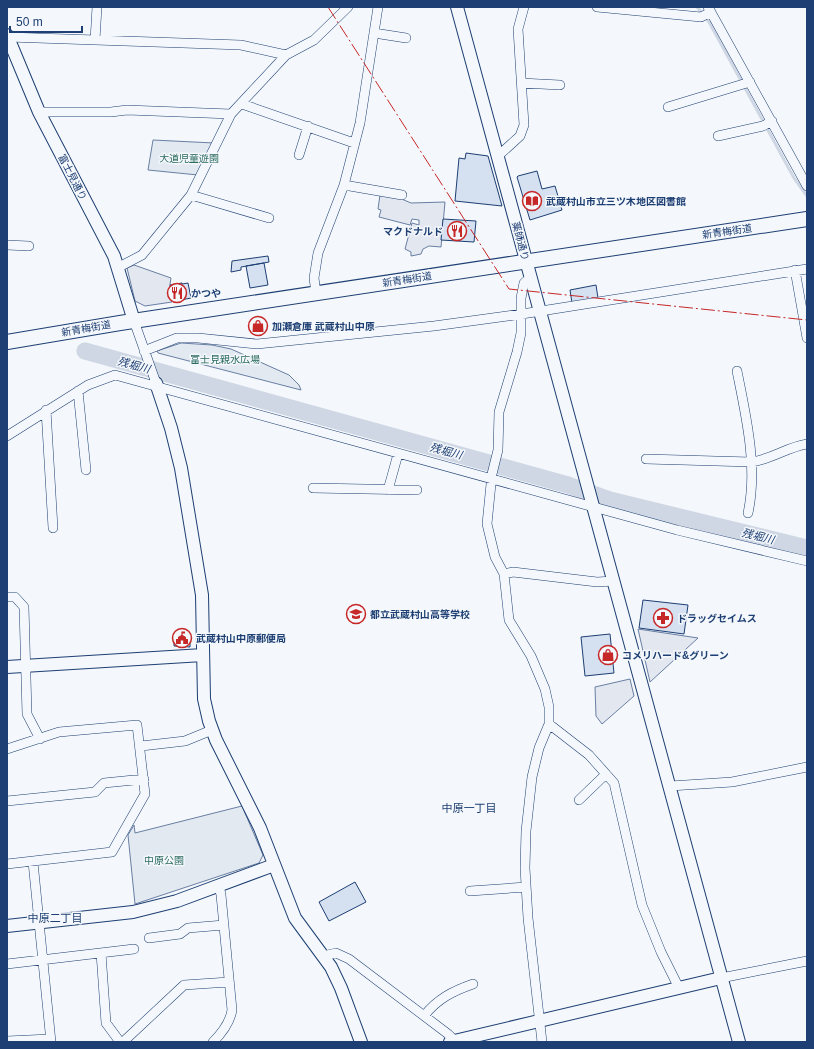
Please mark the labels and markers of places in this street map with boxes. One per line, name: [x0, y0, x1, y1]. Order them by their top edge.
library icon: 武蔵村山市立三ツ木地区図書館: [521, 190, 543, 212]
place label: 武蔵村山市立三ツ木地区図書館: [546, 196, 686, 207]
restaurant icon: マクドナルド: [446, 220, 468, 242]
place label: マクドナルド: [383, 226, 443, 237]
restaurant icon: かつや: [166, 282, 188, 304]
place label: かつや: [191, 288, 221, 299]
shop icon: 加瀬倉庫 武蔵村山中原: [247, 315, 269, 337]
place label: 加瀬倉庫 武蔵村山中原: [272, 321, 375, 332]
school or university icon: 都立武蔵村山高等学校: [345, 603, 367, 625]
pharmacy icon: ドラッグセイムス: [652, 607, 674, 629]
place label: 都立武蔵村山高等学校: [370, 609, 470, 620]
place label: ドラッグセイムス: [677, 613, 757, 624]
public building icon: 武蔵村山中原郵便局: [171, 627, 193, 649]
place label: 武蔵村山中原郵便局: [196, 633, 286, 644]
shop icon: コメリハード&グリーン: [597, 644, 619, 666]
place label: コメリハード&グリーン: [622, 650, 729, 661]

